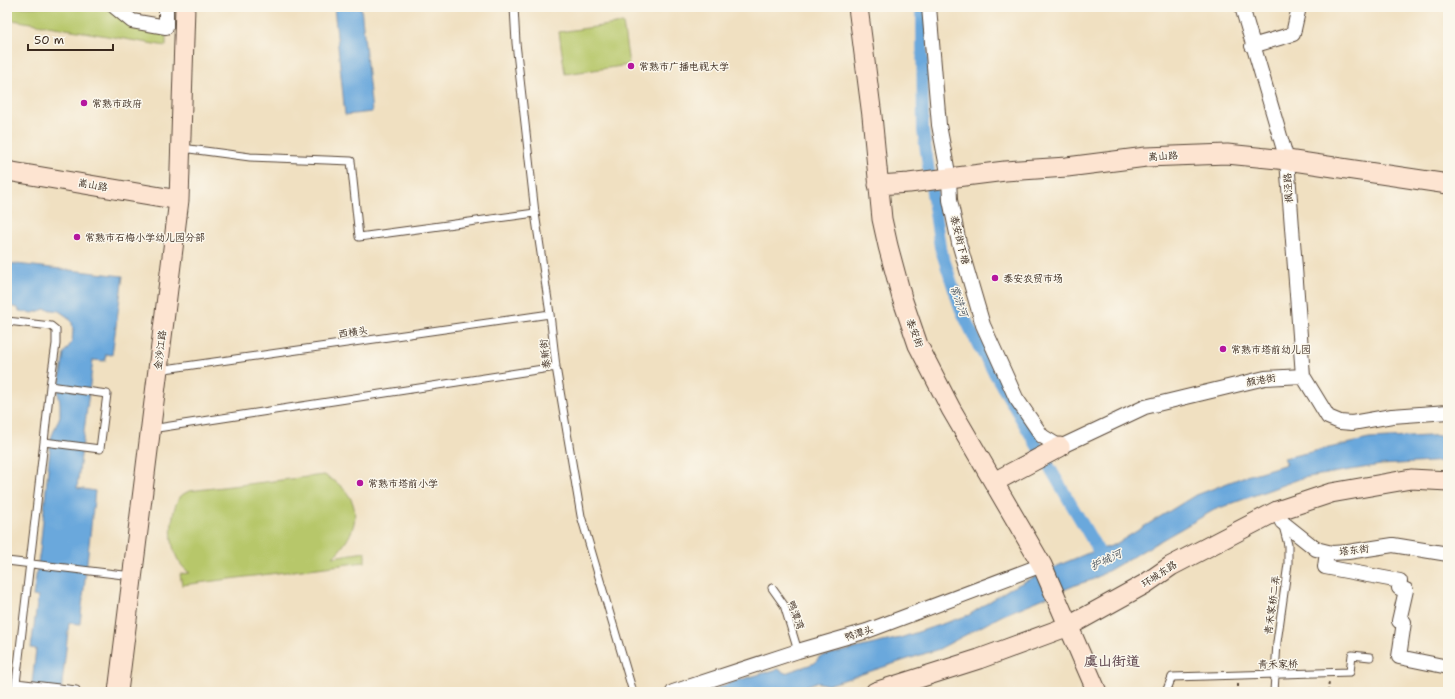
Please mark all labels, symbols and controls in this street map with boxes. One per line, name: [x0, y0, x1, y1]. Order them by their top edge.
scale bar: [28, 26, 113, 52]
text: 50 m: [34, 32, 64, 48]
place label: 常熟市广播电视大学: [639, 60, 729, 73]
marker: 常熟市广播电视大学: [626, 61, 636, 71]
place label: 常熟市政府: [92, 97, 142, 110]
marker: 常熟市政府: [79, 98, 89, 108]
street label: 嵩山路: [1148, 148, 1178, 164]
street label: 枫泾路: [1280, 173, 1296, 203]
street label: 嵩山路: [77, 176, 109, 194]
street label: 泰安街下塘: [948, 214, 972, 266]
place label: 常熟市石梅小学幼儿园分部: [85, 231, 205, 244]
marker: 常熟市石梅小学幼儿园分部: [72, 232, 82, 242]
place label: 泰安农贸市场: [1003, 272, 1063, 285]
marker: 泰安农贸市场: [990, 273, 1000, 283]
water label: 常浒河: [946, 283, 972, 321]
street label: 泰安街: [904, 317, 926, 349]
street label: 西横头: [337, 323, 369, 341]
street label: 金沙江路: [151, 329, 169, 371]
street label: 泰新街: [537, 338, 553, 370]
place label: 常熟市塔前幼儿园: [1231, 343, 1311, 356]
marker: 常熟市塔前幼儿园: [1218, 344, 1228, 354]
street label: 颜港街: [1245, 371, 1277, 389]
place label: 常熟市塔前小学: [368, 477, 438, 490]
marker: 常熟市塔前小学: [355, 478, 365, 488]
street label: 塔东街: [1338, 542, 1370, 558]
water label: 护城河: [1088, 545, 1126, 574]
street label: 环城东路: [1139, 558, 1179, 590]
street label: 青禾家桥二弄: [1261, 574, 1283, 636]
street label: 鸭潭湾: [785, 599, 807, 631]
street label: 鸭潭头: [843, 622, 875, 644]
district label: 虞山街道: [1084, 652, 1140, 670]
street label: 青禾家桥: [1258, 657, 1298, 671]

